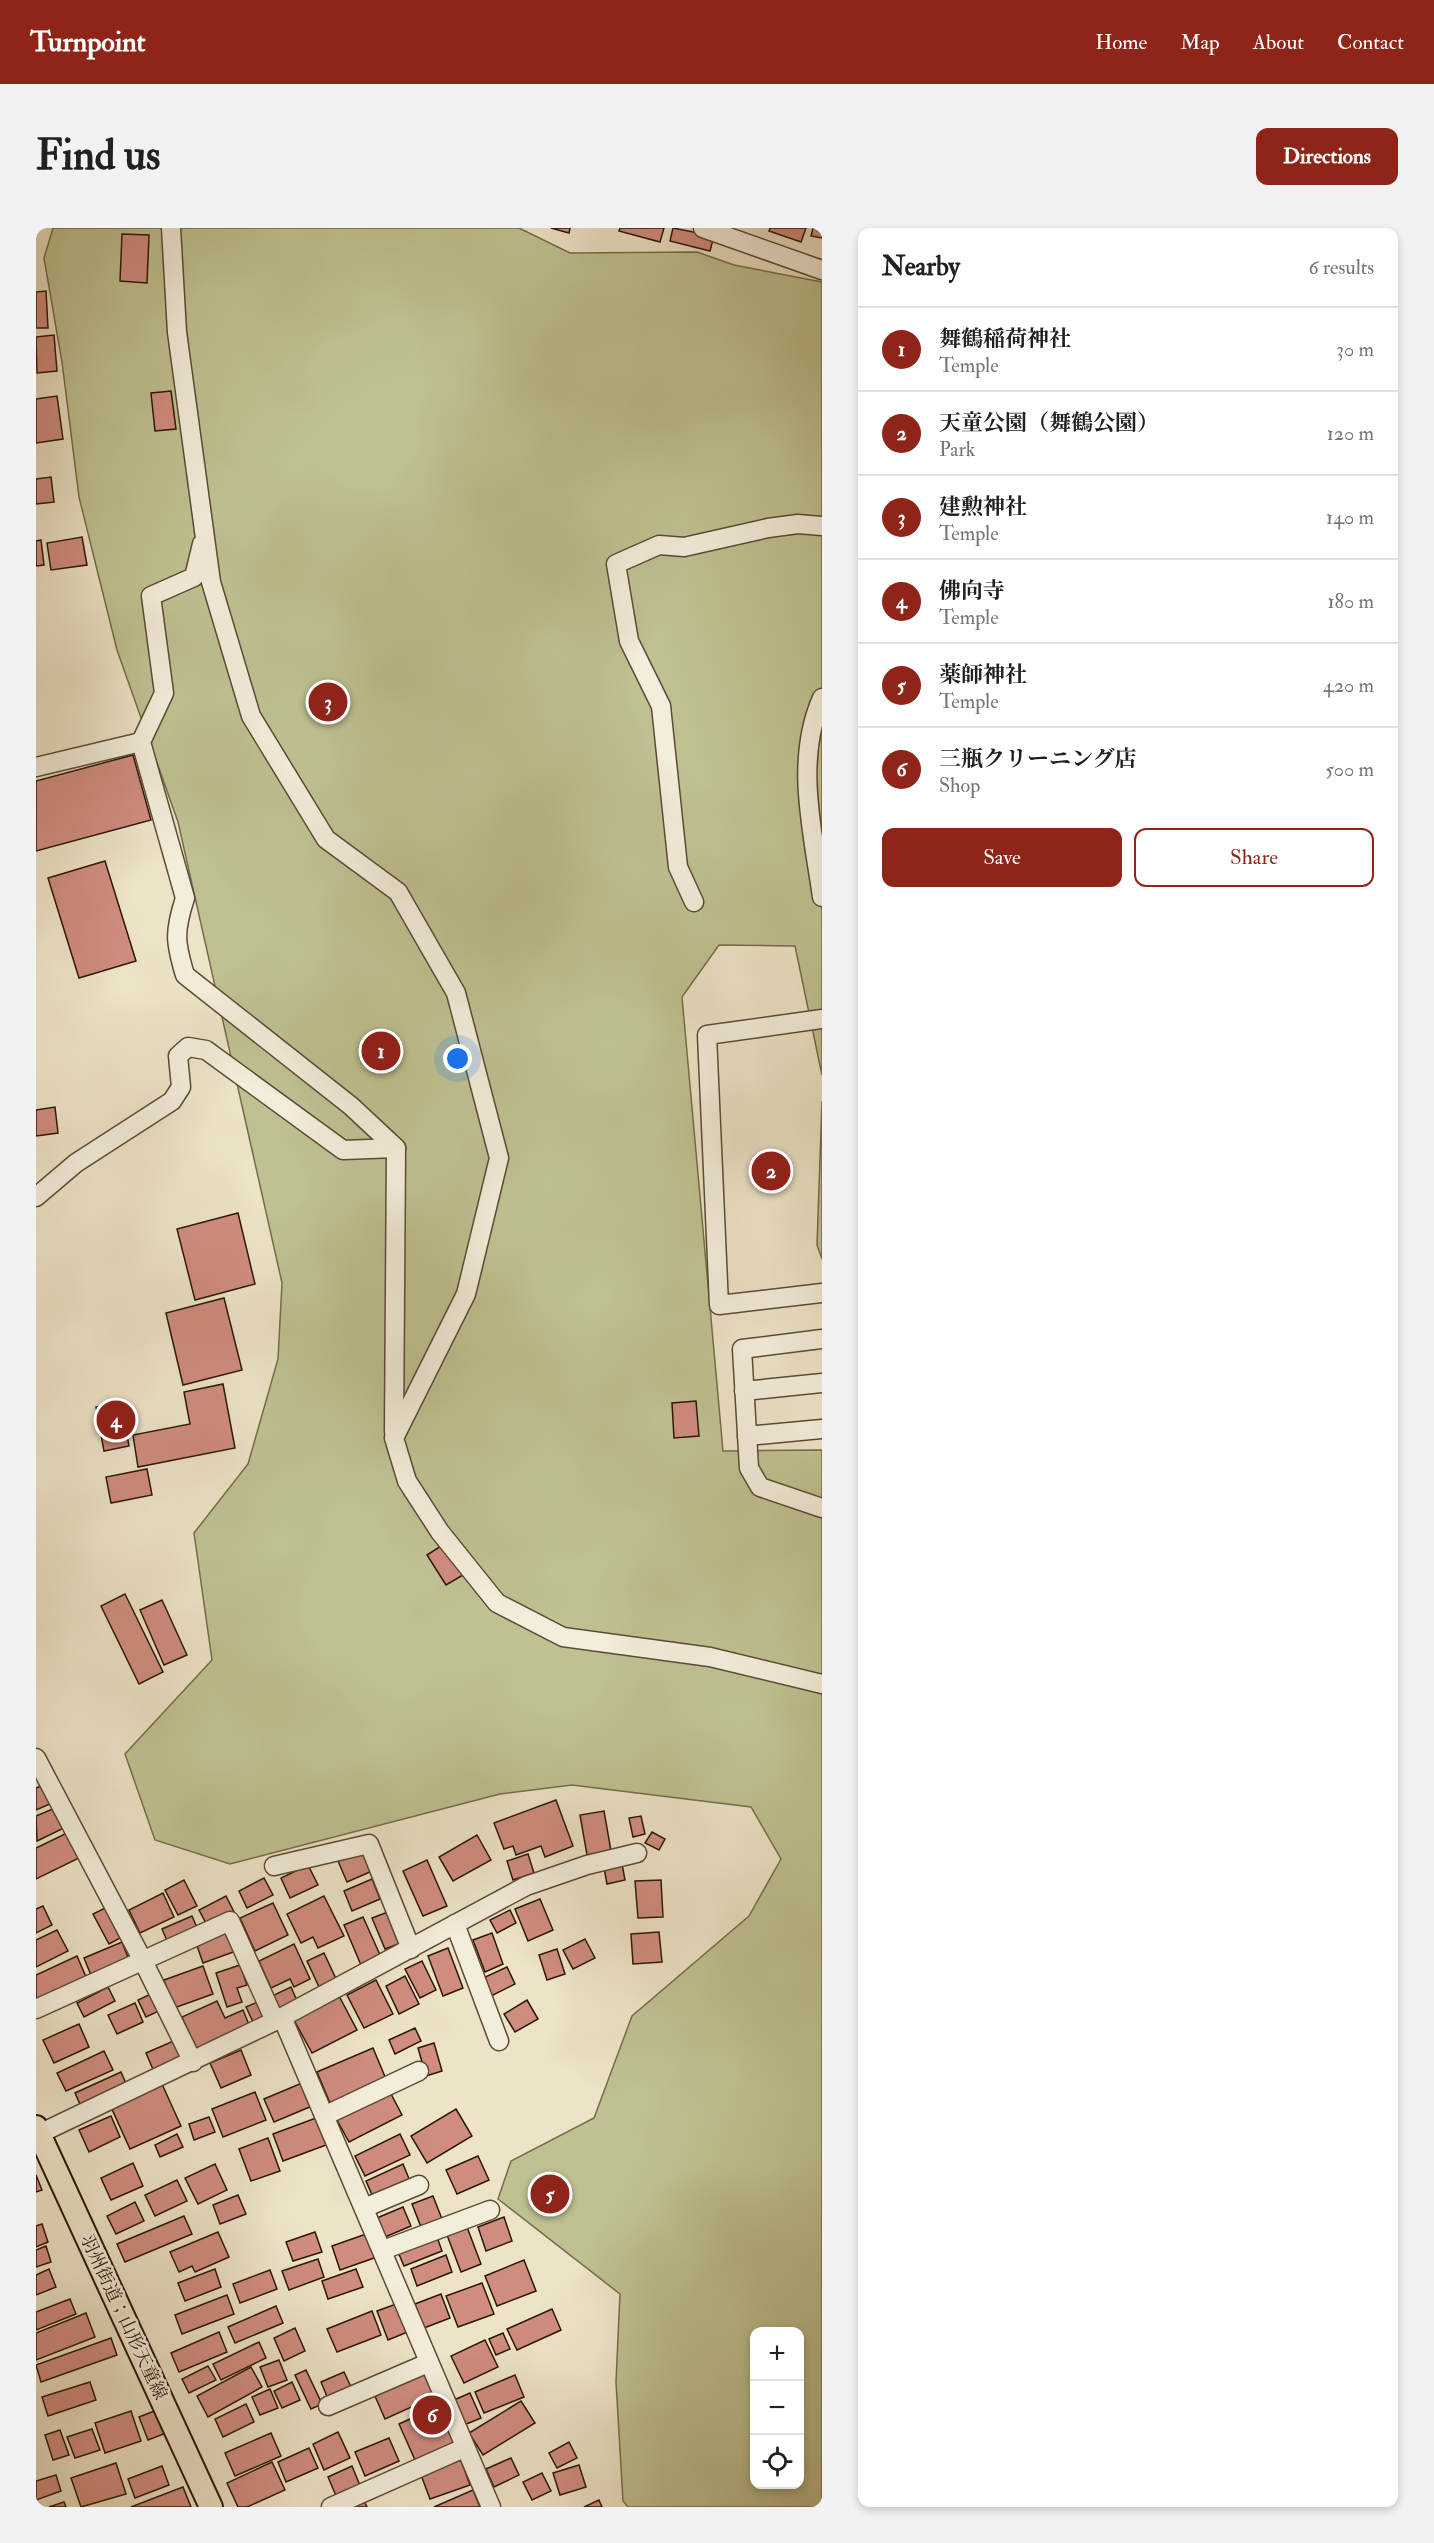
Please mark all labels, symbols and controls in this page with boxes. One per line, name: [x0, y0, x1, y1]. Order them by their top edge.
text: Turnpoint: [30, 25, 146, 60]
text: Home: [1095, 29, 1147, 56]
text: Map: [1180, 29, 1220, 56]
text: About: [1253, 29, 1304, 56]
text: Contact: [1337, 29, 1404, 56]
button: Directions: [1256, 128, 1398, 185]
text: Find us: [36, 130, 160, 182]
text: Nearby: [882, 251, 960, 283]
text: 6 results: [1308, 255, 1374, 280]
text: 舞鶴稲荷神社: [939, 325, 1071, 353]
text: 1: [898, 337, 905, 362]
text: 30 m: [1336, 337, 1374, 362]
text: Temple: [939, 353, 999, 378]
text: 天童公園（舞鶴公園）: [939, 409, 1159, 437]
text: 2: [896, 421, 907, 446]
text: 120 m: [1327, 421, 1374, 446]
text: Park: [939, 437, 975, 462]
text: 建勲神社: [939, 493, 1027, 521]
text: 3: [898, 505, 905, 530]
text: 140 m: [1326, 505, 1374, 530]
text: Temple: [939, 521, 999, 546]
text: 佛向寺: [939, 577, 1005, 605]
text: 4: [896, 589, 907, 614]
text: 180 m: [1327, 589, 1374, 614]
text: Temple: [939, 605, 999, 630]
text: 薬師神社: [939, 661, 1027, 689]
text: 5: [897, 673, 906, 698]
text: 420 m: [1323, 673, 1374, 698]
pin: 3: [308, 680, 348, 724]
text: Temple: [939, 689, 999, 714]
text: 三瓶クリーニング店: [939, 745, 1137, 773]
text: 6: [896, 757, 907, 782]
text: 500 m: [1325, 757, 1374, 782]
text: Shop: [939, 773, 980, 798]
button: Save: [882, 828, 1122, 887]
button: Share: [1134, 828, 1374, 887]
pin: 1: [362, 1028, 400, 1074]
your location: [443, 1044, 472, 1073]
pin: 2: [752, 1148, 790, 1194]
pin: 4: [96, 1398, 136, 1442]
pin: 5: [530, 2172, 570, 2216]
street label: 羽州街道；山形天童線: [75, 2231, 172, 2404]
map controls: [750, 2327, 804, 2489]
button: +: [750, 2327, 804, 2381]
button: −: [750, 2381, 804, 2435]
pin: 6: [412, 2392, 452, 2438]
button: locate: [750, 2435, 804, 2489]

